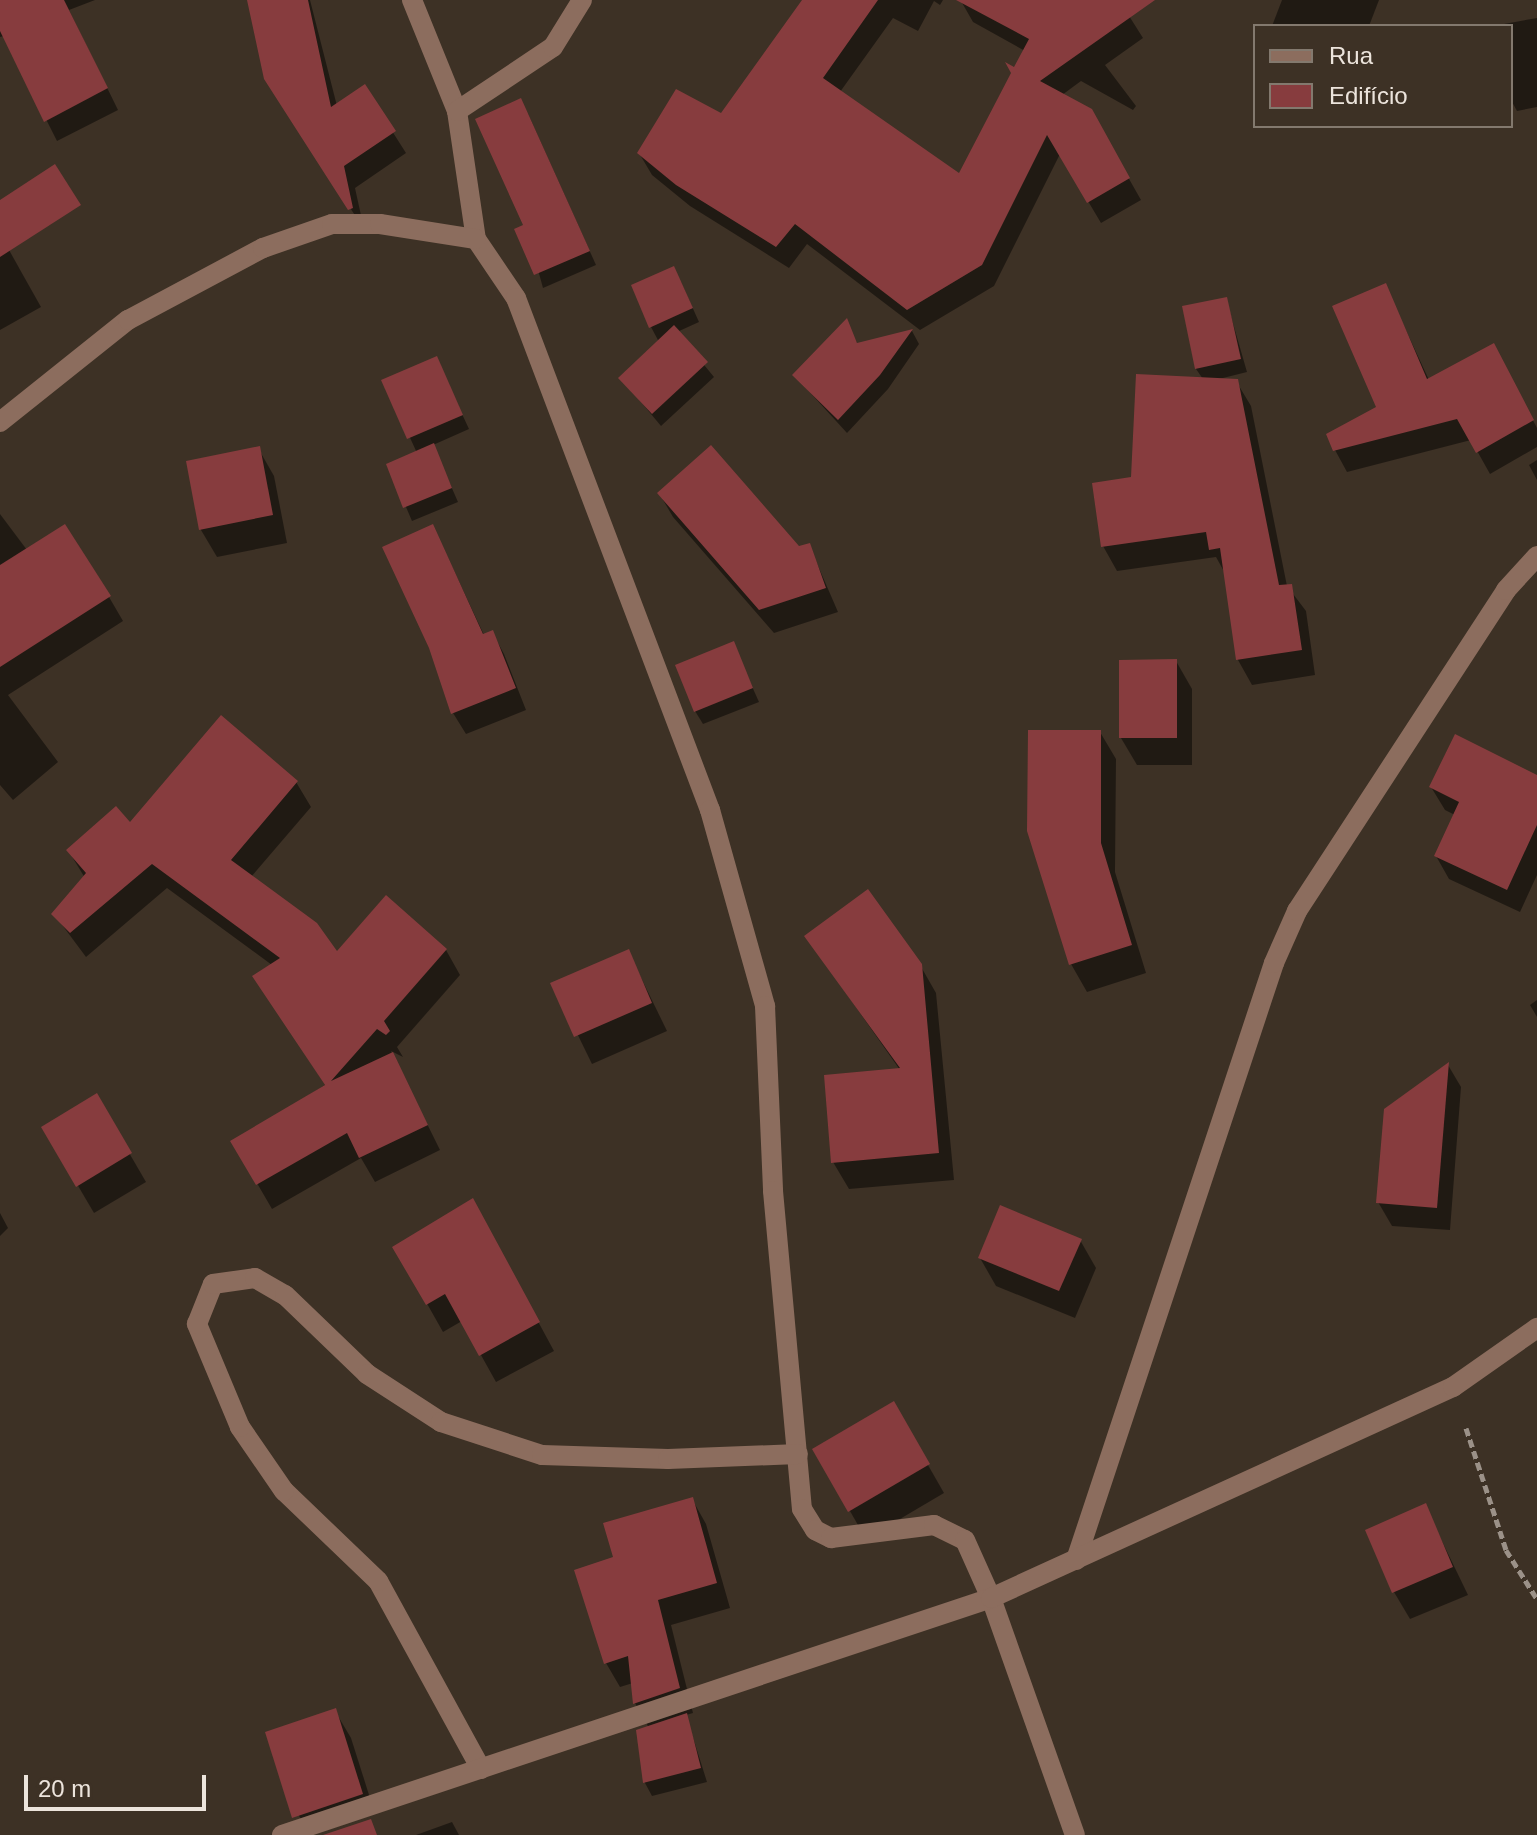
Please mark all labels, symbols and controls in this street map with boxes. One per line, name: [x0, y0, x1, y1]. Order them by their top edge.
legend: [1253, 24, 1513, 128]
text: Rua: [1329, 42, 1373, 69]
text: Edifício: [1329, 82, 1408, 109]
scale bar: [28, 1759, 210, 1809]
text: 20 m: [38, 1775, 91, 1802]

